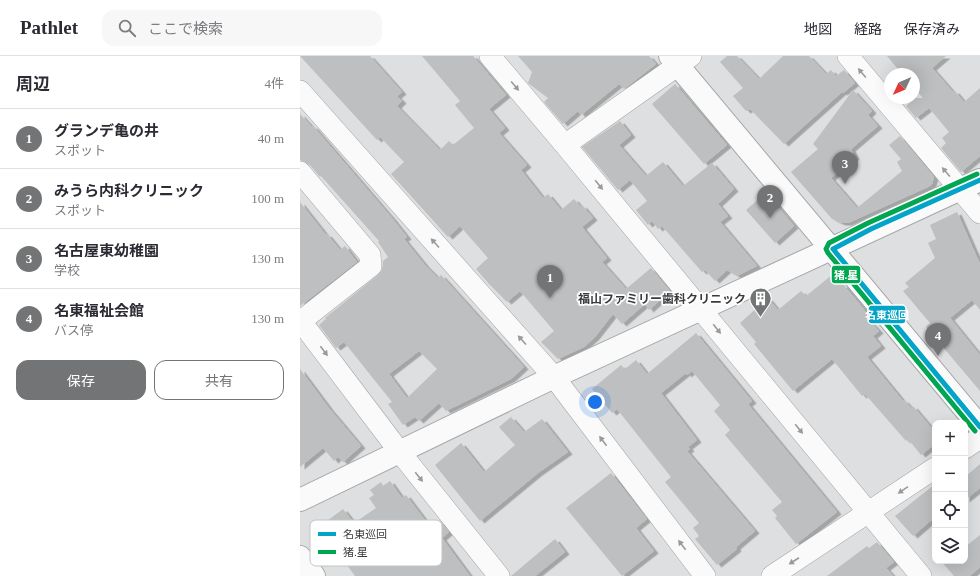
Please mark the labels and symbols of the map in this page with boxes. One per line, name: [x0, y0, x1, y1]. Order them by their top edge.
one-way arrow: [858, 67, 867, 78]
north arrow: [884, 68, 920, 104]
one-way arrow: [511, 80, 520, 91]
pin: 3: [832, 151, 858, 184]
one-way arrow: [941, 167, 950, 178]
one-way arrow: [594, 180, 603, 191]
pin: 2: [757, 185, 783, 218]
one-way arrow: [431, 238, 440, 248]
pin: 1: [537, 265, 563, 298]
line badge: 猪.星: [831, 265, 861, 284]
text: 猪.星: [834, 269, 858, 281]
building icon: 福山ファミリー歯科クリニック: [748, 286, 774, 319]
place label: 福山ファミリー歯科クリニック: [578, 292, 746, 306]
line badge: 名東巡回: [868, 305, 906, 324]
text: 名東巡回: [865, 309, 909, 321]
one-way arrow: [712, 323, 721, 334]
pin: 4: [925, 323, 951, 356]
one-way arrow: [517, 335, 526, 345]
one-way arrow: [319, 346, 328, 357]
your location: [585, 392, 605, 412]
one-way arrow: [795, 424, 804, 435]
one-way arrow: [599, 436, 608, 447]
one-way arrow: [415, 471, 424, 482]
one-way arrow: [897, 486, 908, 494]
legend: [310, 520, 442, 566]
text: 名東巡回: [343, 528, 387, 540]
one-way arrow: [678, 539, 686, 550]
text: 猪.星: [343, 546, 368, 558]
one-way arrow: [789, 557, 799, 565]

